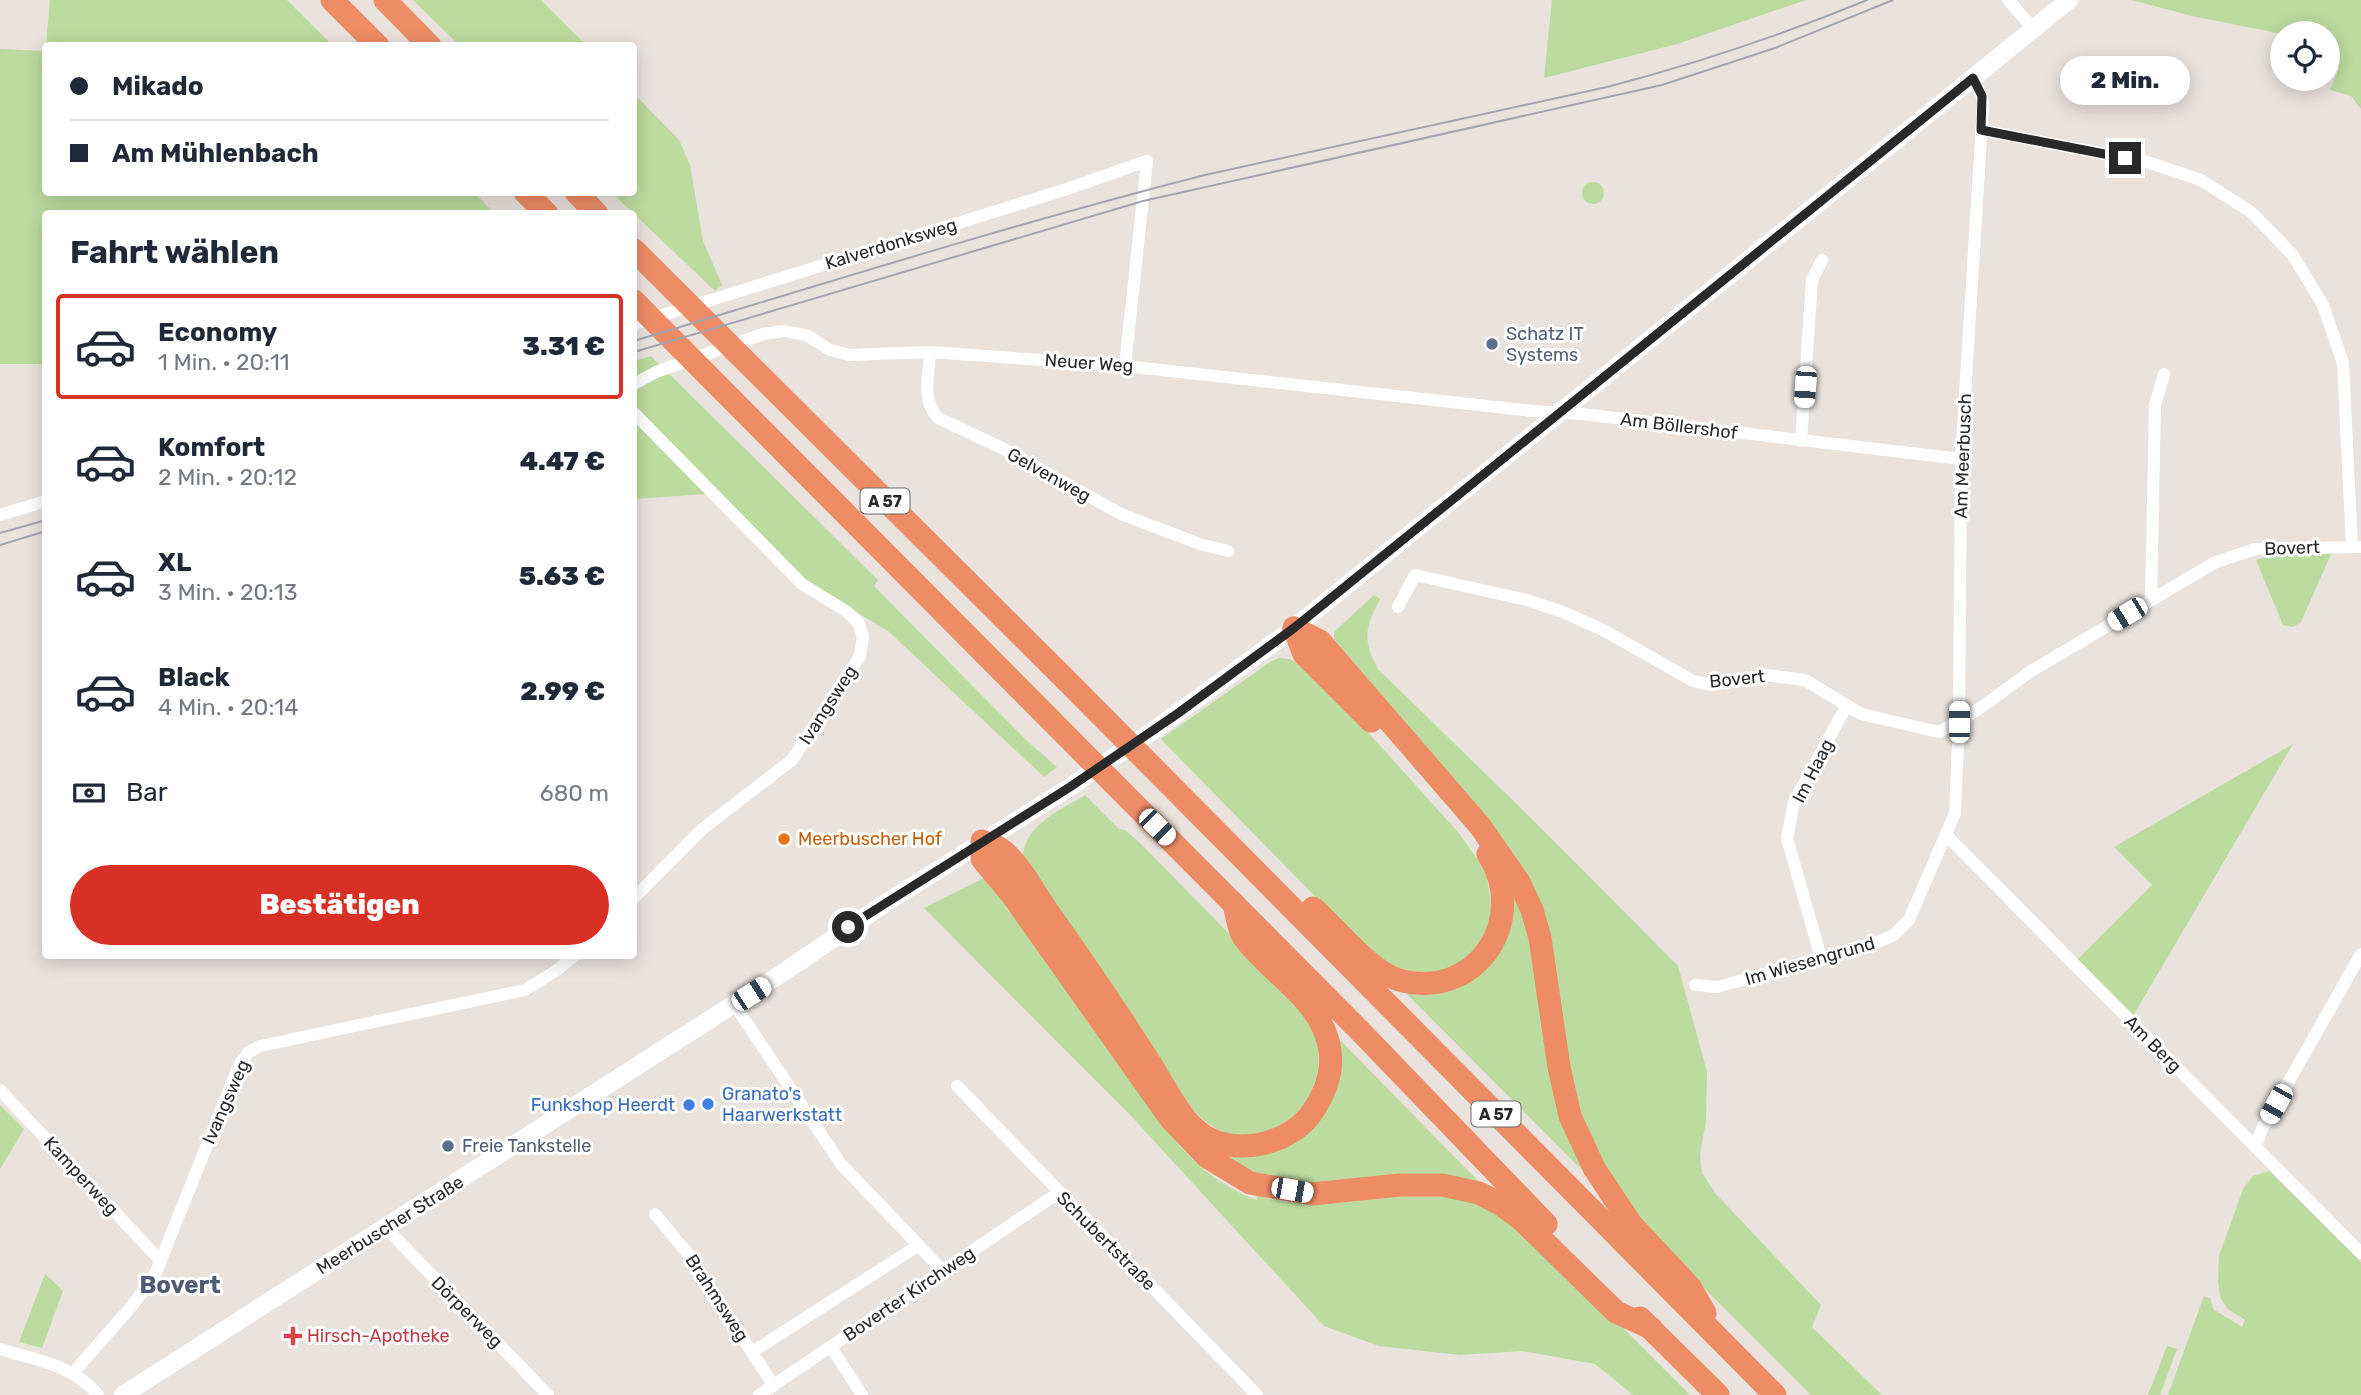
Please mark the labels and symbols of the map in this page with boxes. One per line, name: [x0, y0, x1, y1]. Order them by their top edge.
callout: 2 Min.: [2060, 57, 2190, 106]
route end: [2109, 142, 2141, 174]
street label: Kalverdonksweg: [823, 214, 959, 274]
place label: Schatz IT Systems: [1506, 323, 1584, 366]
marker: Schatz IT Systems: [1484, 336, 1500, 352]
street label: Neuer Weg: [1044, 349, 1134, 377]
car: [1794, 365, 1817, 409]
street label: Am Meerbusch: [1950, 393, 1976, 519]
street label: Am Böllershof: [1619, 408, 1739, 444]
street label: Gelvenweg: [1003, 443, 1095, 507]
road number: A 57: [860, 488, 910, 514]
street label: Bovert: [2264, 536, 2320, 560]
car: [2104, 594, 2151, 634]
street label: Ivangsweg: [794, 661, 862, 749]
street label: Bovert: [1708, 665, 1766, 693]
car: [1949, 701, 1970, 743]
street label: Im Haag: [1788, 735, 1838, 807]
car: [1135, 805, 1180, 849]
place label: Meerbuscher Hof: [798, 828, 942, 850]
marker: Meerbuscher Hof: [776, 831, 792, 847]
route start: [832, 911, 864, 943]
street label: Im Wiesengrund: [1743, 932, 1877, 990]
car: [728, 974, 775, 1014]
street label: Am Berg: [2120, 1011, 2186, 1077]
street label: Ivangsweg: [198, 1056, 254, 1148]
car: [2257, 1081, 2296, 1127]
place label: Granato's Haarwerkstatt: [722, 1083, 842, 1126]
place label: Funkshop Heerdt: [531, 1094, 675, 1116]
marker: Granato's Haarwerkstatt: [700, 1096, 716, 1112]
marker: Funkshop Heerdt: [681, 1097, 697, 1113]
road number: A 57: [1472, 1102, 1520, 1126]
street label: Kamperweg: [39, 1132, 123, 1220]
place label: Freie Tankstelle: [462, 1135, 591, 1157]
marker: Freie Tankstelle: [440, 1138, 456, 1154]
street label: Meerbuscher Straße: [312, 1171, 468, 1279]
car: [1270, 1176, 1315, 1204]
street label: Schubertstraße: [1052, 1187, 1160, 1295]
street label: Boverter Kirchweg: [839, 1242, 979, 1346]
street label: Brahmsweg: [681, 1250, 753, 1346]
district label: Bovert: [139, 1271, 221, 1299]
street label: Dörperweg: [427, 1272, 507, 1352]
place label: Hirsch-Apotheke: [307, 1325, 449, 1347]
marker: Hirsch-Apotheke: [285, 1328, 301, 1344]

